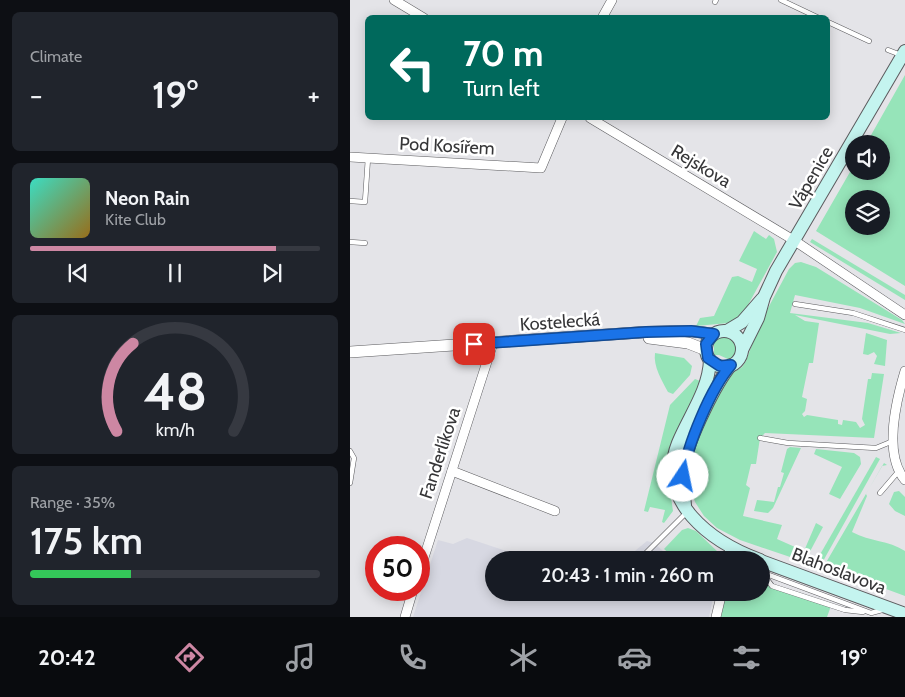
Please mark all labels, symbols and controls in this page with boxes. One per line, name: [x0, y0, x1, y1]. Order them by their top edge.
text: 70 m: [463, 32, 544, 75]
icon: left: [380, 35, 445, 100]
text: Climate: [30, 47, 82, 66]
text: 19°: [152, 71, 198, 118]
text: Turn left: [463, 75, 540, 102]
text: −: [30, 78, 42, 112]
text: +: [308, 78, 320, 112]
street label: Pod Kosířem: [399, 133, 495, 159]
map controls: [845, 135, 890, 235]
button: sound: [845, 135, 890, 180]
street label: Rejskova: [667, 140, 735, 193]
street label: Vápenice: [784, 142, 838, 214]
text: Neon Rain: [105, 187, 190, 210]
button: layers: [845, 190, 890, 235]
text: Kite Club: [105, 210, 166, 229]
icon: previous: [64, 259, 92, 287]
icon: pause: [161, 259, 189, 287]
icon: next: [258, 259, 286, 287]
street label: Kostelecká: [519, 308, 601, 336]
pin: [453, 323, 495, 365]
icon: arrive: [460, 330, 488, 358]
text: 48: [143, 360, 207, 423]
street label: Fanderlíkova: [415, 404, 465, 502]
text: km/h: [155, 419, 195, 440]
position arrow: [656, 449, 708, 501]
text: Range · 35%: [30, 493, 115, 512]
text: 175 km: [30, 517, 143, 564]
speed limit sign: 50: [365, 536, 430, 601]
street label: Blahoslavova: [789, 543, 889, 599]
text: 20:43 · 1 min · 260 m: [541, 564, 714, 587]
icon: directions: [172, 640, 207, 675]
icon: music: [283, 640, 318, 675]
icon: phone: [395, 640, 430, 675]
icon: climate: [506, 640, 541, 675]
icon: car: [617, 640, 652, 675]
icon: filters: [729, 640, 764, 675]
text: 20:42: [38, 644, 96, 671]
text: 19°: [840, 644, 867, 671]

